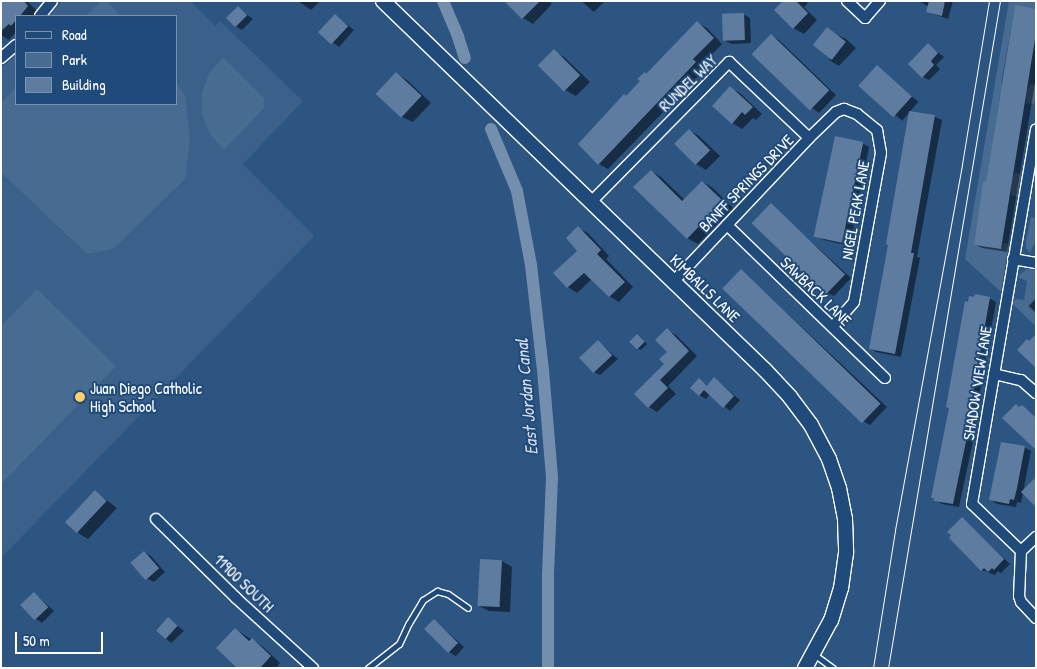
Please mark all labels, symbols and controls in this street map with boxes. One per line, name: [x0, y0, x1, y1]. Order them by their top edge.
legend: [15, 15, 178, 105]
text: Road: [62, 24, 87, 45]
text: Park: [62, 49, 87, 70]
street label: RUNDEL WAY: [655, 51, 721, 115]
text: Building: [62, 74, 106, 95]
street label: BANFF SPRINGS DRIVE: [695, 130, 797, 236]
street label: NIGEL PEAK LANE: [837, 159, 873, 261]
street label: KIMBALLS LANE: [666, 250, 744, 326]
street label: SAWBACK LANE: [777, 252, 855, 330]
street label: SHADOW VIEW LANE: [958, 325, 996, 441]
water label: East Jordan Canal: [511, 338, 543, 456]
place label: Juan Diego Catholic High School: [90, 378, 202, 416]
marker: Juan Diego Catholic High School: [74, 391, 86, 403]
street label: 11900 SOUTH: [210, 550, 278, 616]
scale bar: [18, 622, 105, 654]
text: 50 m: [23, 630, 50, 651]

